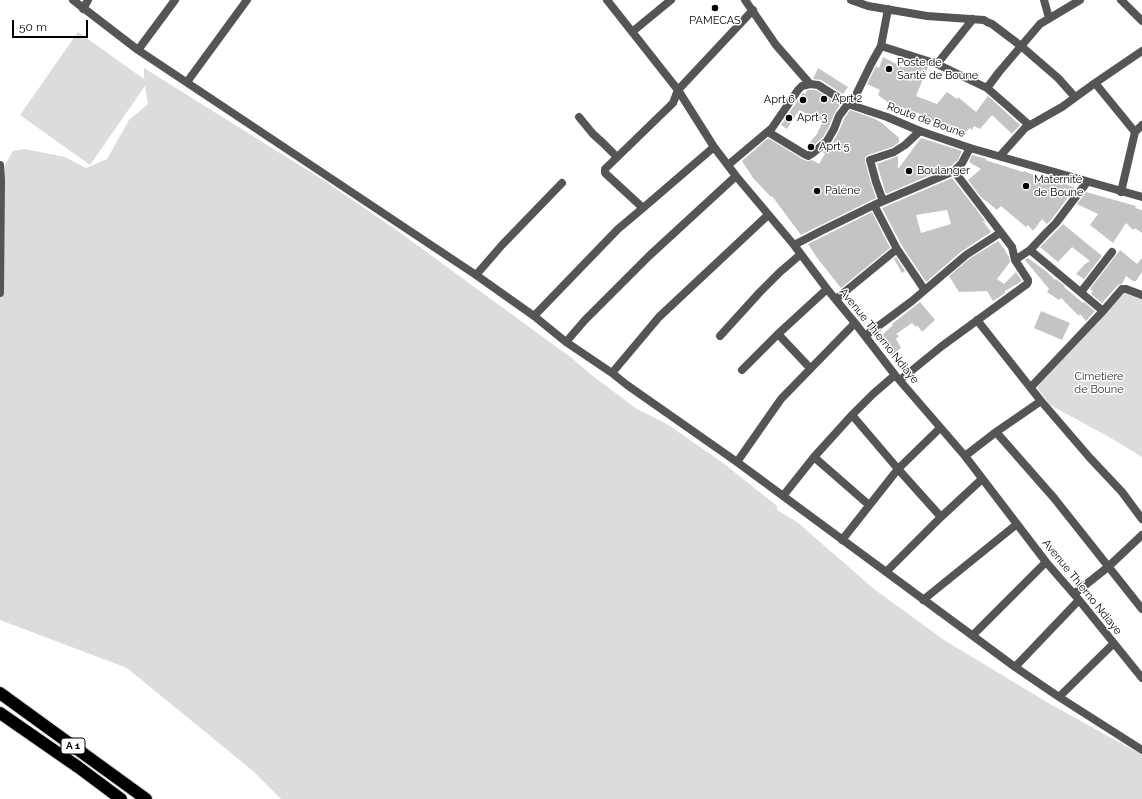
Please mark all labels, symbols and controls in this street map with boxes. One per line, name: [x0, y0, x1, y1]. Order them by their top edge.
marker: PAMECAS: [710, 3, 720, 13]
scale bar: [14, 12, 90, 38]
place label: PAMECAS: [689, 14, 741, 28]
text: 50 m: [19, 20, 47, 34]
place label: Poste de Santé de Boune: [897, 56, 978, 82]
marker: Poste de Santé de Boune: [884, 64, 894, 74]
place label: Aprt 2: [832, 92, 862, 106]
place label: Aprt 6: [764, 93, 795, 107]
marker: Aprt 2: [819, 94, 829, 104]
marker: Aprt 6: [798, 95, 808, 105]
street label: Route de Boune: [885, 100, 967, 140]
place label: Aprt 3: [797, 111, 827, 125]
marker: Aprt 3: [784, 113, 794, 123]
place label: Aprt 5: [819, 140, 850, 154]
marker: Aprt 5: [806, 142, 816, 152]
place label: Boulanger: [917, 164, 970, 178]
marker: Boulanger: [904, 166, 914, 176]
place label: Maternité de Boune: [1034, 173, 1083, 199]
marker: Maternité de Boune: [1021, 181, 1031, 191]
place label: Palène: [825, 184, 860, 198]
marker: Palène: [812, 186, 822, 196]
street label: Avenue Thierno Ndiaye: [837, 286, 921, 386]
park label: Cimetière de Boune: [1074, 370, 1124, 396]
street label: Avenue Thierno Ndiaye: [1040, 537, 1124, 637]
road number: A 1: [61, 738, 85, 754]

